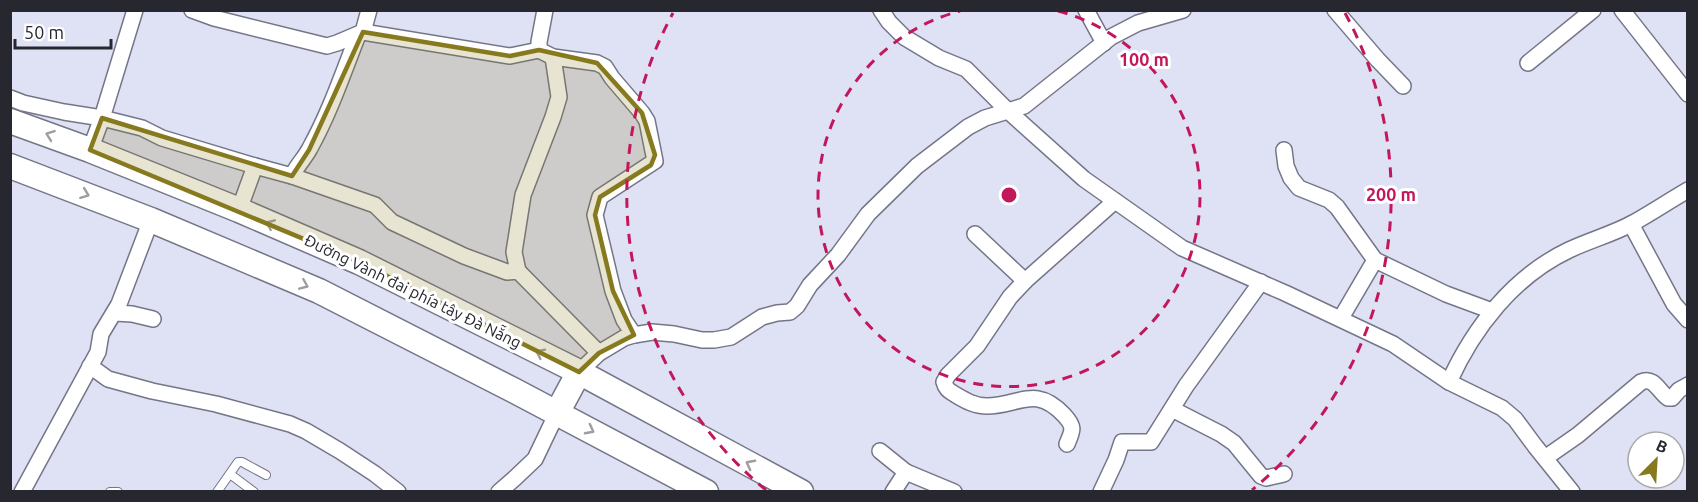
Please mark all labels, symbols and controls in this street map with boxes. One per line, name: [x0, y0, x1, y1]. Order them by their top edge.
scale bar: [15, 12, 111, 50]
text: 50 m: [24, 22, 64, 42]
text: 100 m: [1119, 49, 1169, 69]
one-way arrow: [45, 130, 56, 143]
text: 200 m: [1366, 184, 1416, 204]
centre of rings: [999, 185, 1019, 205]
one-way arrow: [79, 187, 90, 200]
one-way arrow: [265, 219, 276, 231]
street label: Đường Vành đai phía tây Đà Nẵng: [302, 228, 526, 351]
one-way arrow: [297, 278, 308, 290]
one-way arrow: [535, 349, 546, 361]
one-way arrow: [583, 423, 594, 435]
north arrow: [1626, 430, 1686, 490]
text: B: [1654, 436, 1671, 457]
one-way arrow: [745, 460, 756, 471]

